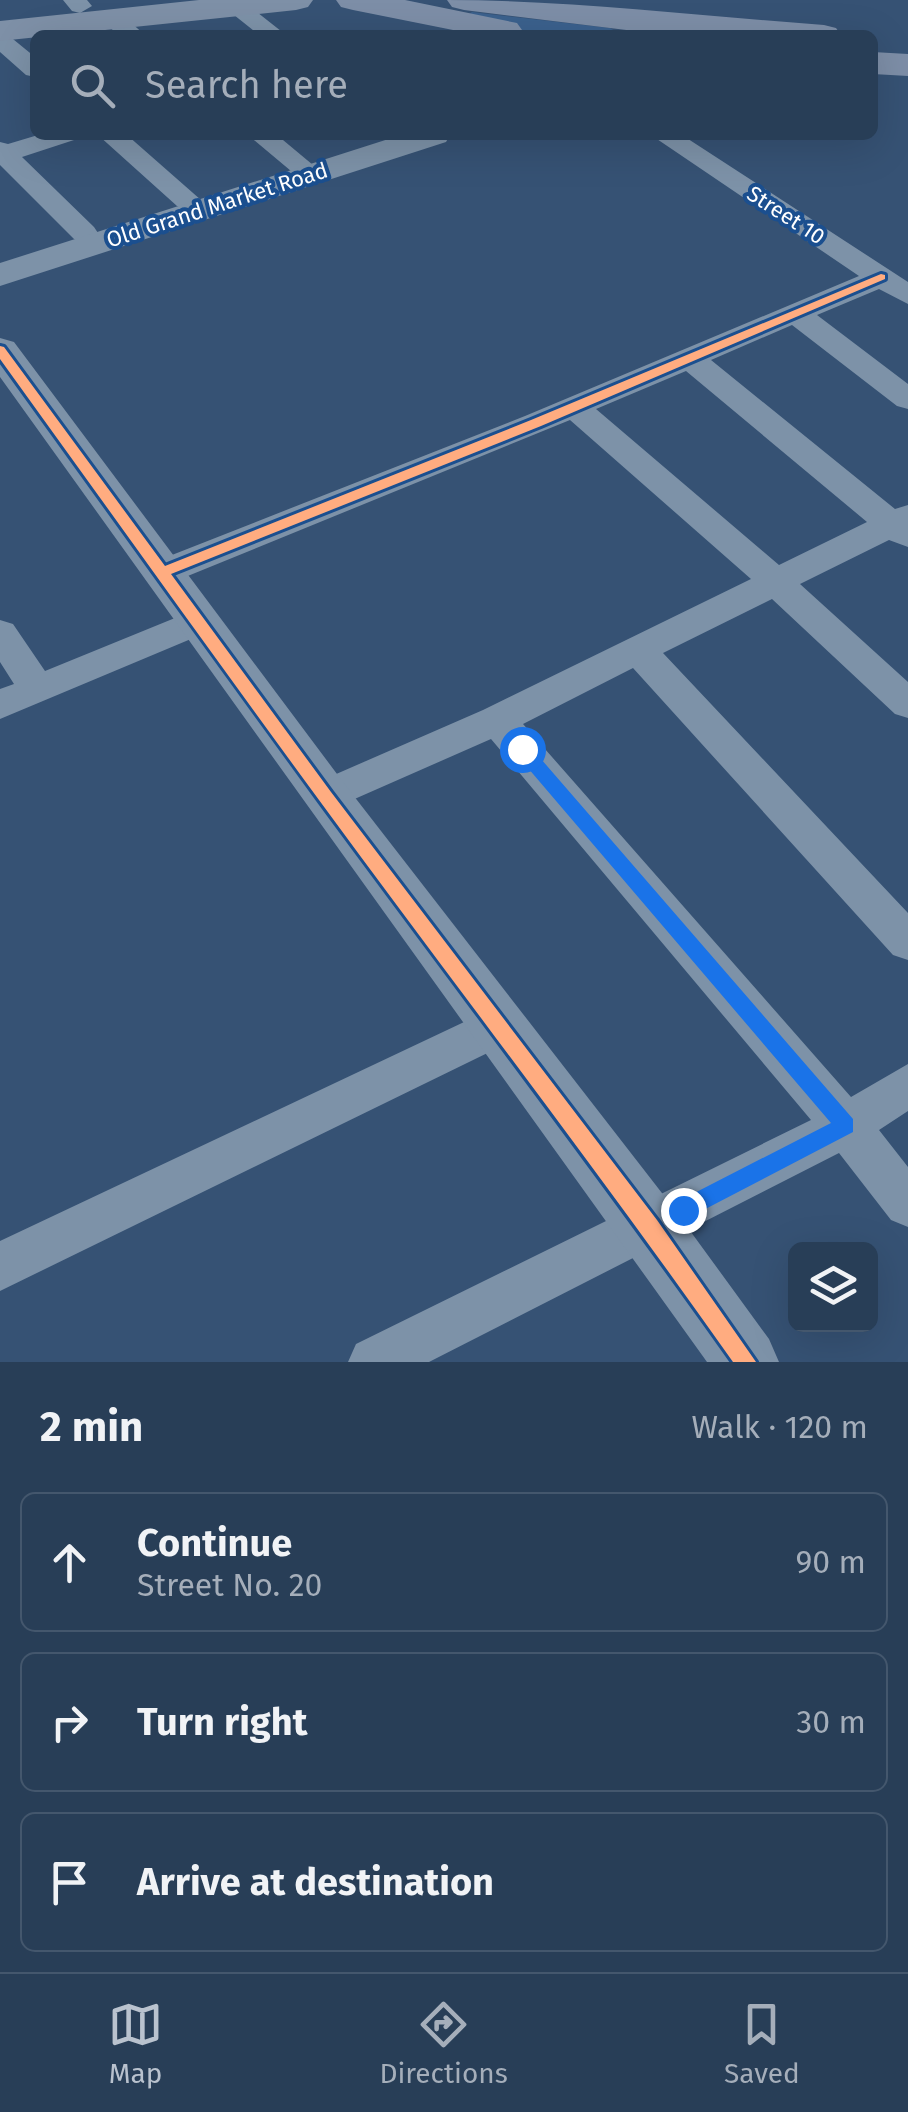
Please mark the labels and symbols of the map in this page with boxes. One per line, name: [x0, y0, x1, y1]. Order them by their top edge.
street label: Old Grand Market Road: [103, 156, 331, 254]
street label: Street 10: [742, 180, 830, 250]
route start: [500, 727, 546, 773]
route end: [661, 1188, 707, 1234]

